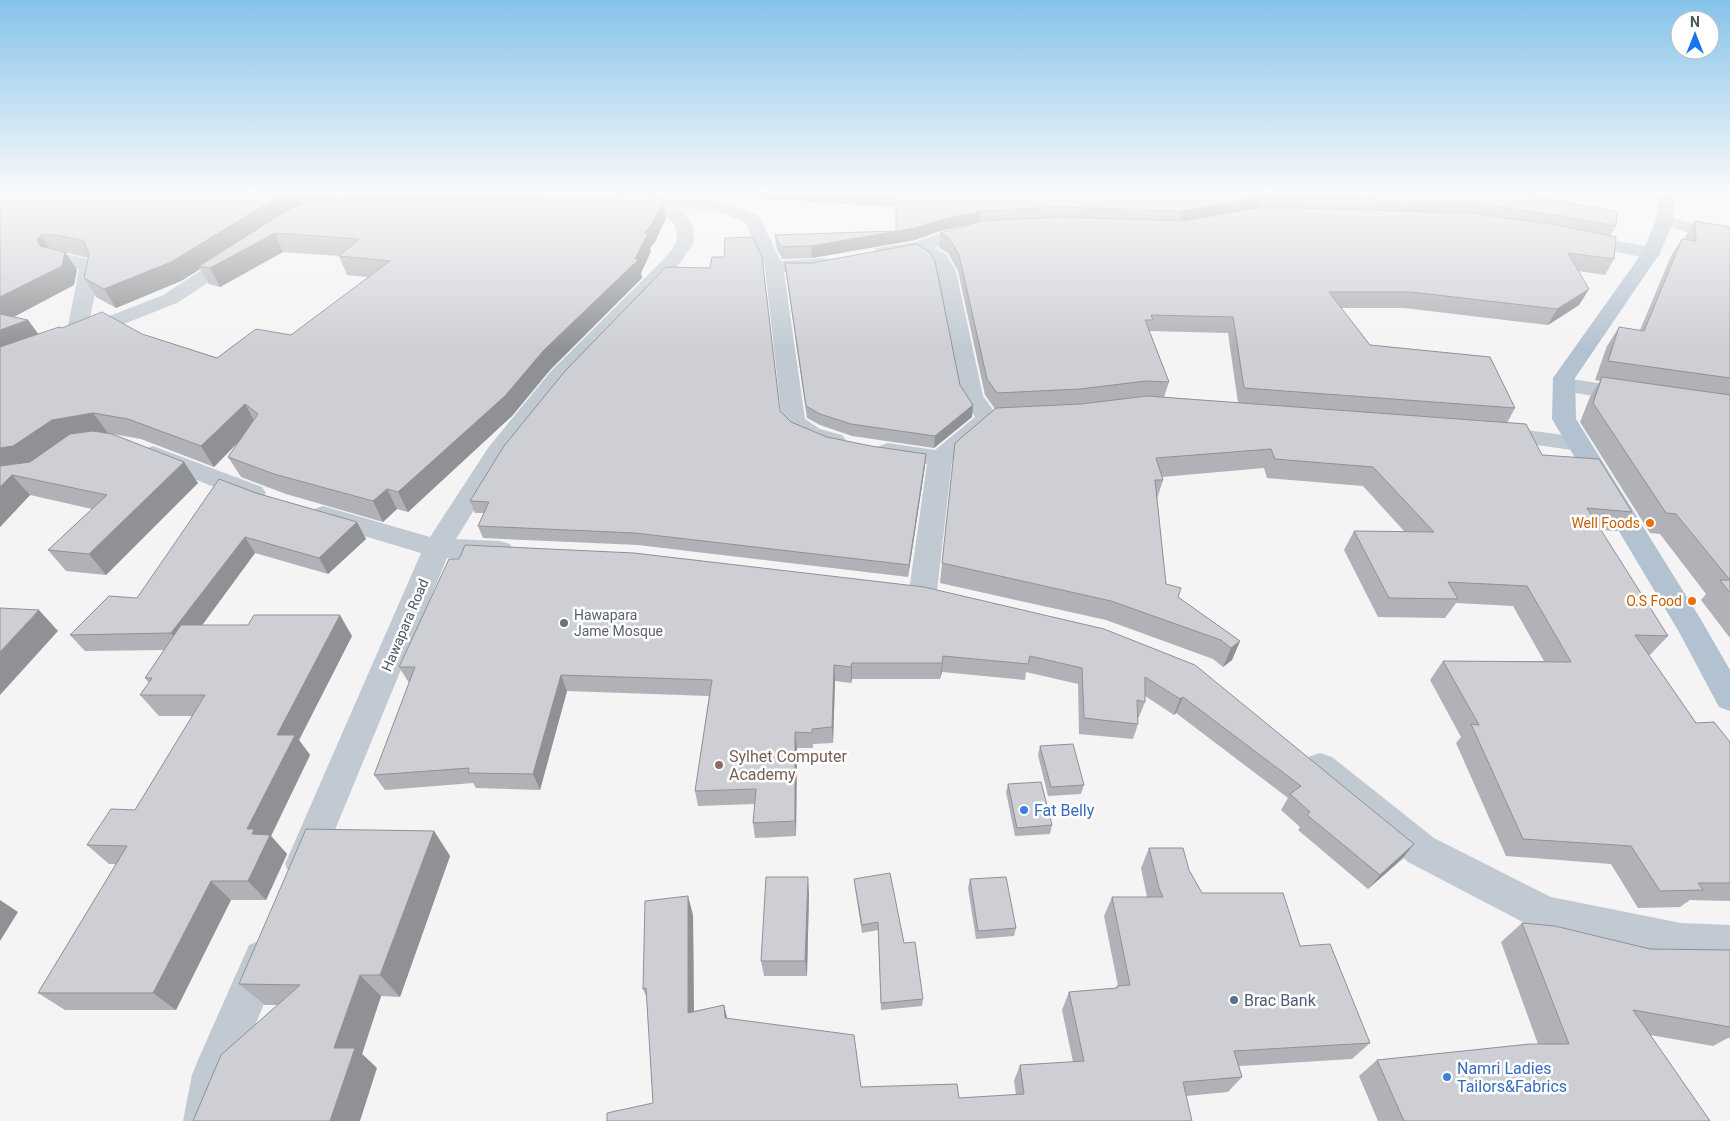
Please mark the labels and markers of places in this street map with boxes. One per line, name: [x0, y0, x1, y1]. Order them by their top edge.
place label: Well Foods: [1571, 515, 1640, 531]
marker: Well Foods: [1644, 517, 1656, 529]
place label: O.S Food: [1626, 593, 1682, 609]
marker: O.S Food: [1686, 595, 1698, 607]
place label: Hawapara Jame Mosque: [574, 607, 663, 639]
marker: Hawapara Jame Mosque: [558, 617, 570, 629]
place label: Sylhet Computer Academy: [729, 747, 848, 784]
marker: Sylhet Computer Academy: [713, 759, 725, 771]
place label: Fat Belly: [1034, 801, 1095, 820]
marker: Fat Belly: [1018, 804, 1030, 816]
place label: Brac Bank: [1244, 991, 1317, 1010]
marker: Brac Bank: [1228, 994, 1240, 1006]
place label: Namri Ladies Tailors&Fabrics: [1457, 1059, 1567, 1096]
marker: Namri Ladies Tailors&Fabrics: [1441, 1071, 1453, 1083]

